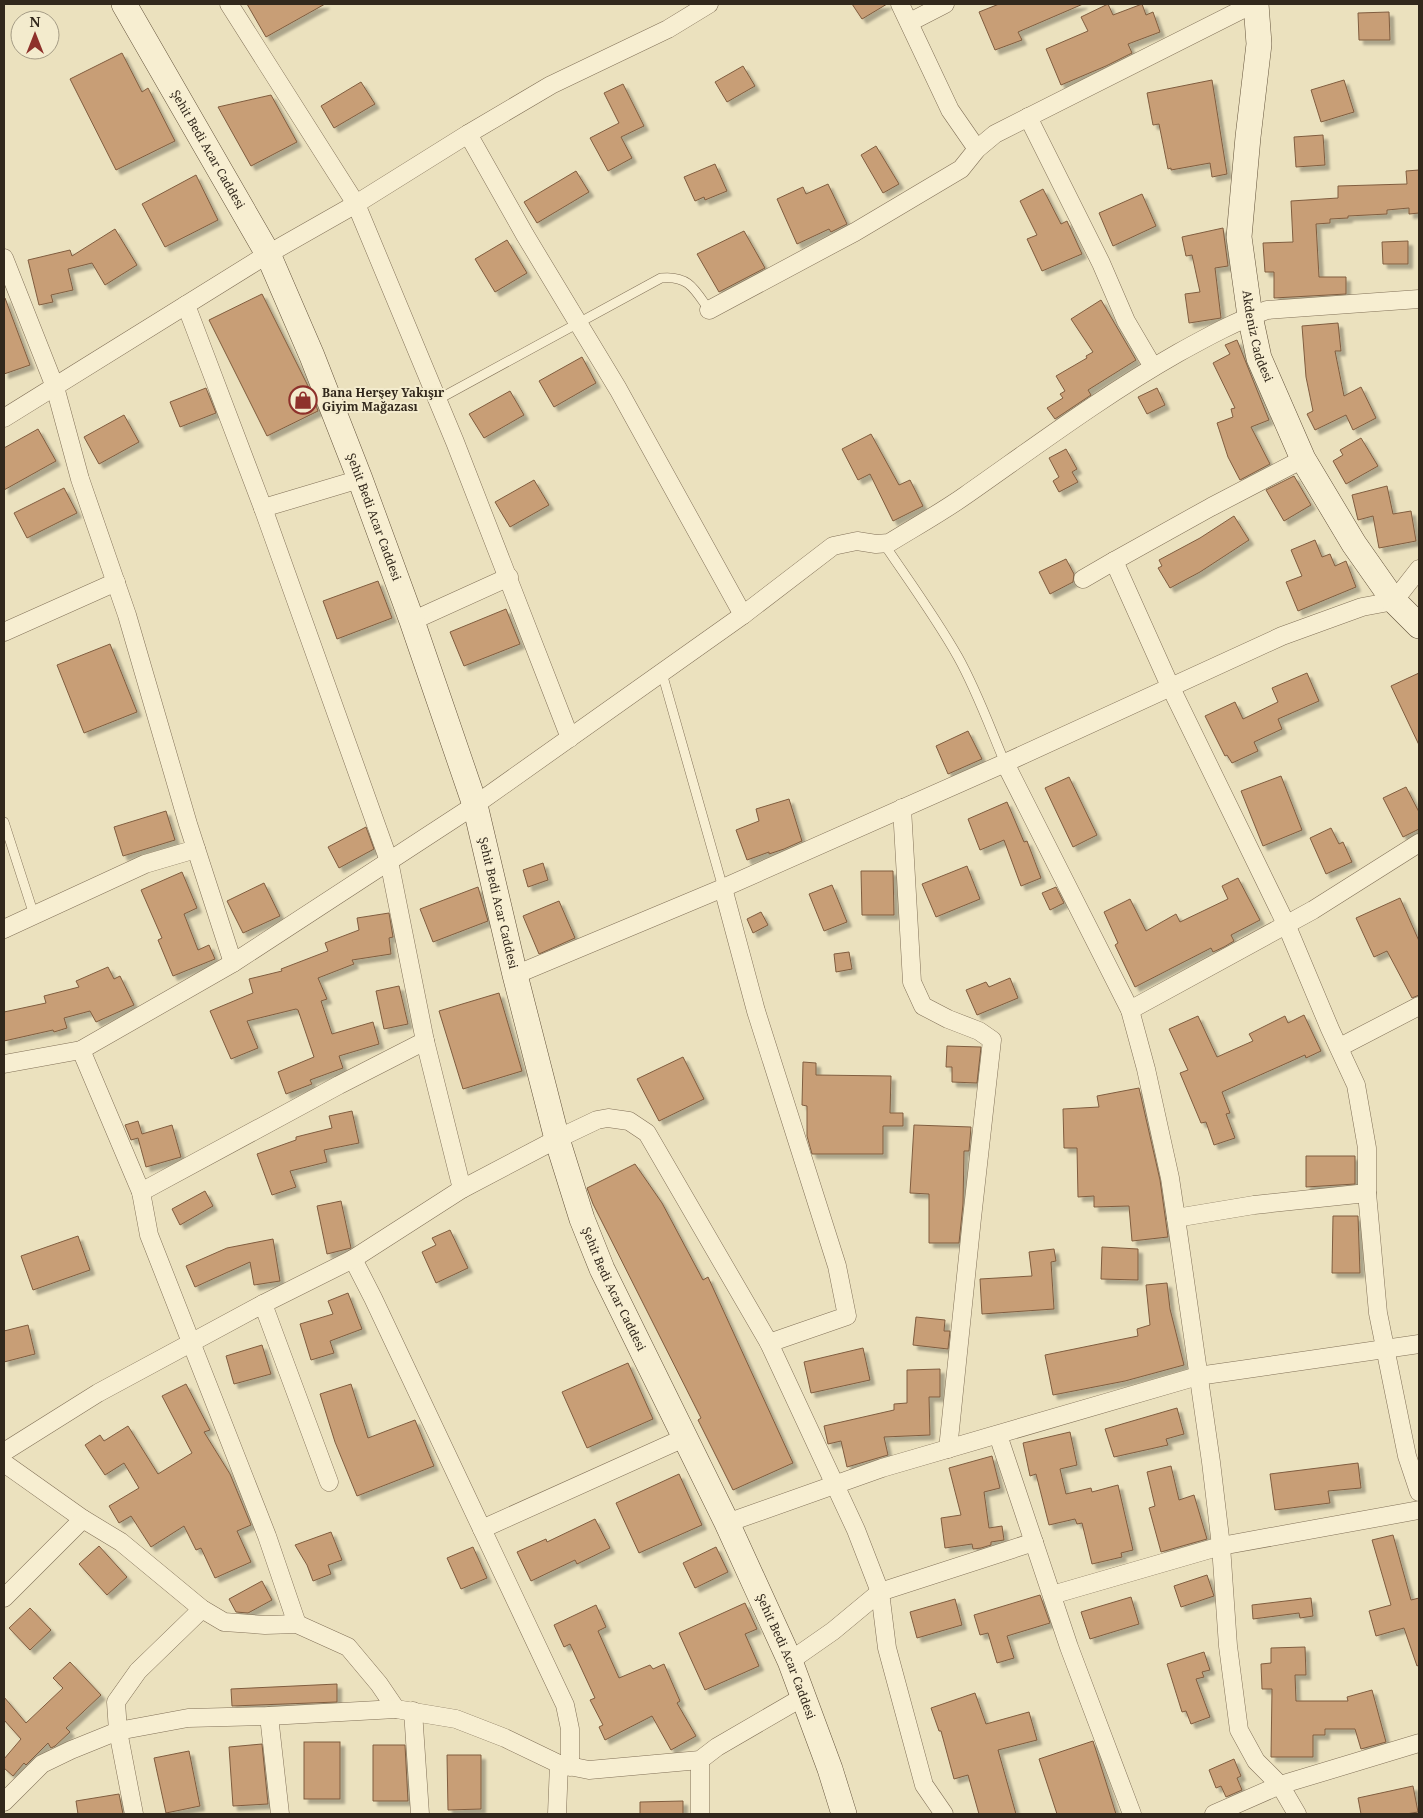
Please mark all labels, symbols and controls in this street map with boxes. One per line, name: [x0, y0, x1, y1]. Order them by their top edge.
north arrow: [10, 10, 60, 60]
text: N: [29, 12, 41, 31]
street label: Şehit Bedi Acar Caddesi: [167, 87, 249, 212]
street label: Akdeniz Caddesi: [1238, 289, 1277, 385]
place label: Bana Herşey Yakışır Giyim Mağazası: [322, 384, 445, 415]
shop icon: Bana Herşey Yakışır Giyim Mağazası: [288, 385, 318, 415]
street label: Şehit Bedi Acar Caddesi: [343, 451, 406, 583]
street label: Şehit Bedi Acar Caddesi: [475, 835, 522, 971]
street label: Şehit Bedi Acar Caddesi: [578, 1225, 650, 1354]
street label: Şehit Bedi Acar Caddesi: [752, 1591, 820, 1722]

